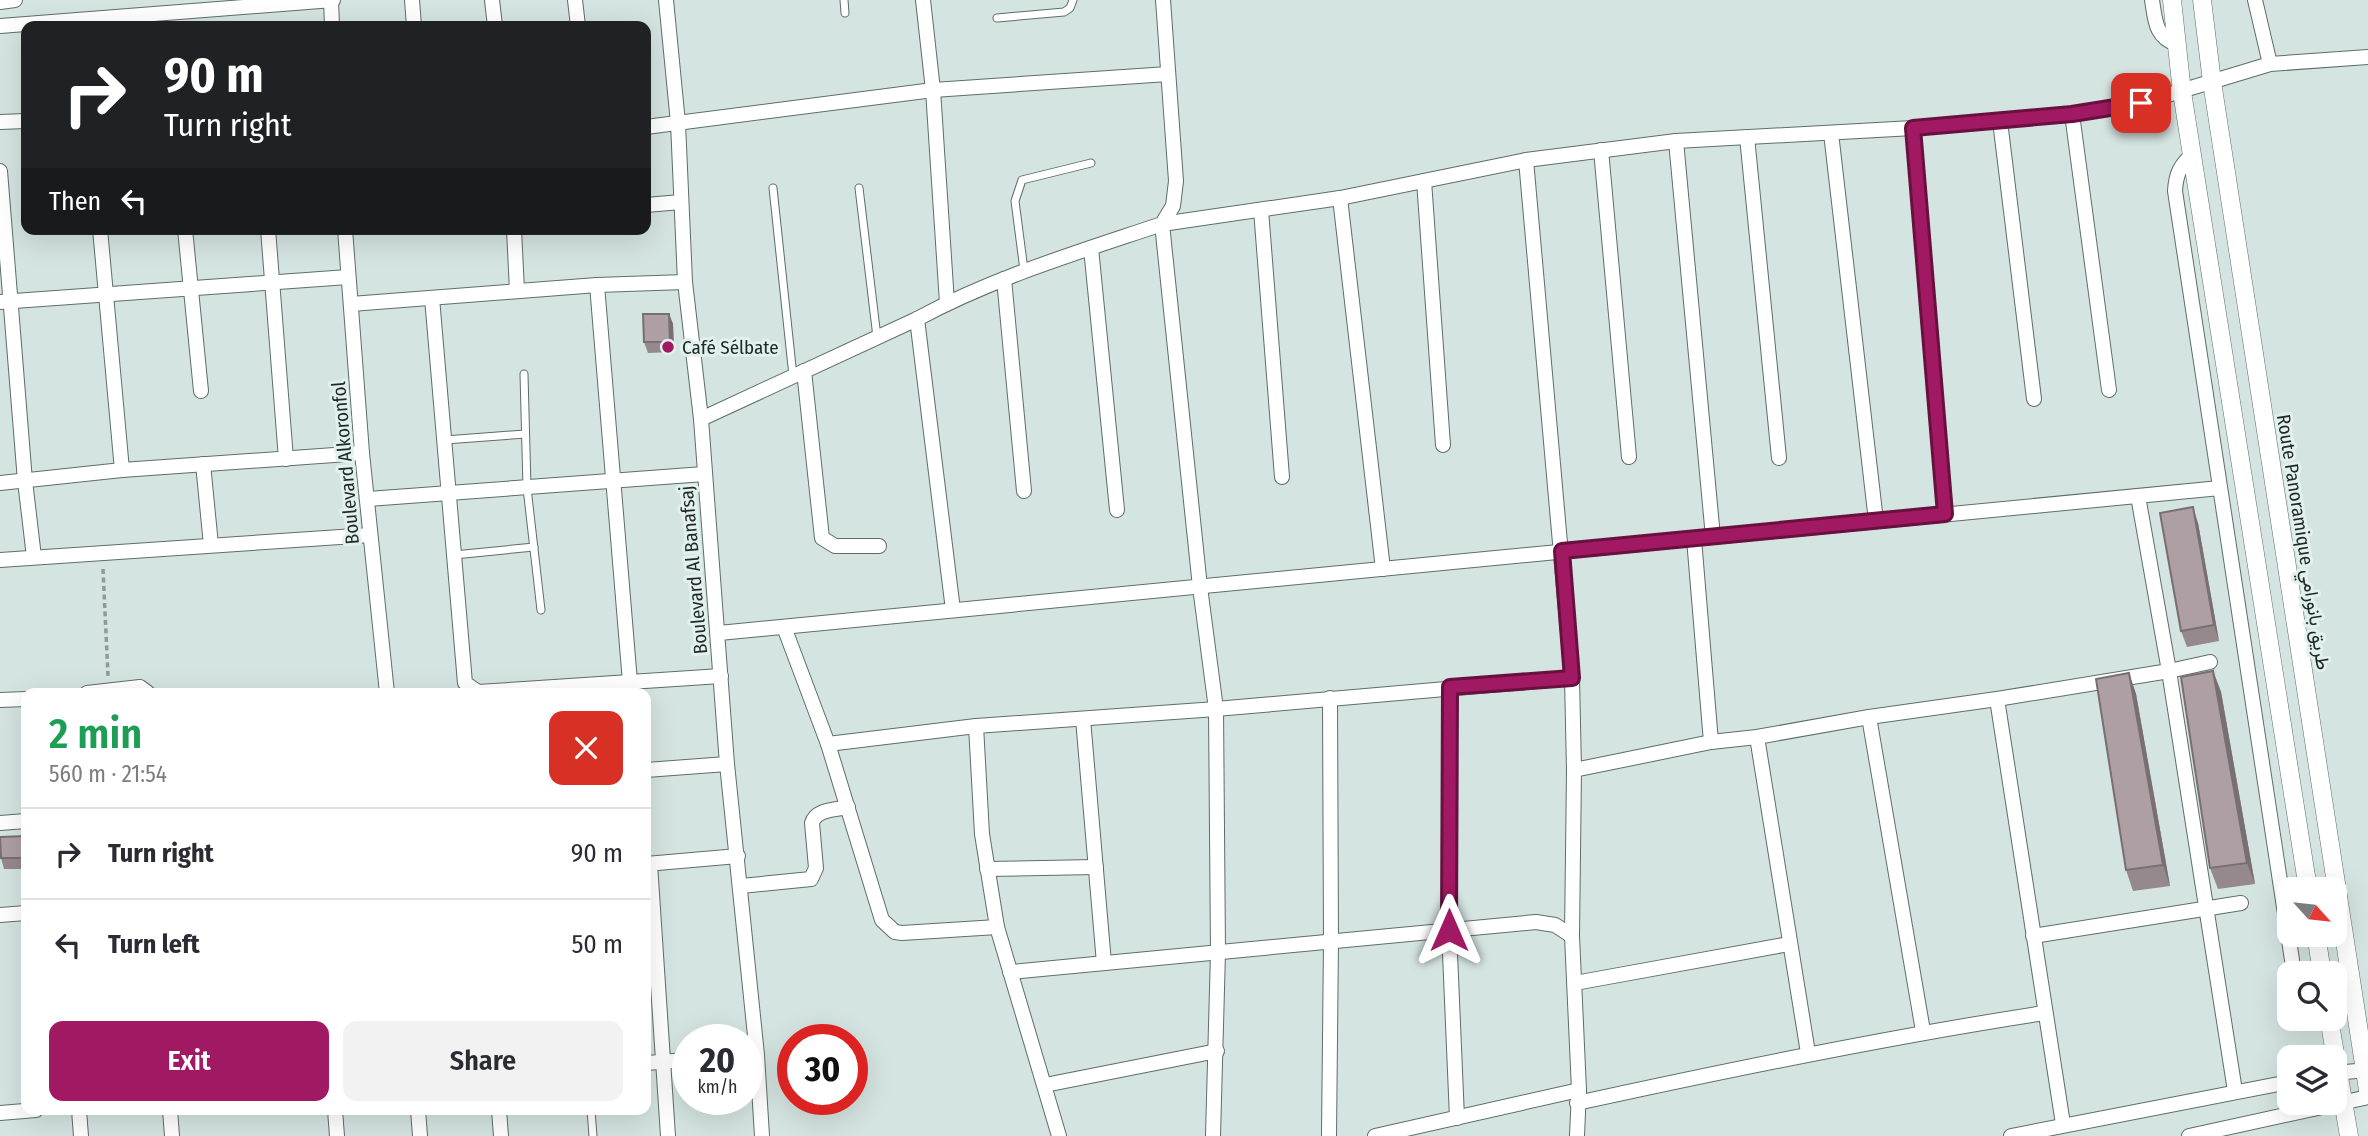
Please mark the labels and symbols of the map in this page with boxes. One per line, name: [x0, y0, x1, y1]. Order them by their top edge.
pin: [2111, 73, 2171, 133]
place label: Café Sélbate: [682, 336, 779, 359]
marker: Café Sélbate: [660, 339, 676, 355]
street label: Boulevard Alkoronfol: [327, 381, 364, 545]
street label: Route Panoramique طريق بانورامي: [2268, 413, 2335, 672]
street label: Boulevard Al Banafsaj: [675, 485, 712, 655]
north arrow: [2277, 877, 2347, 947]
position arrow: [1412, 893, 1486, 967]
speed limit sign: 30: [777, 1024, 868, 1115]

